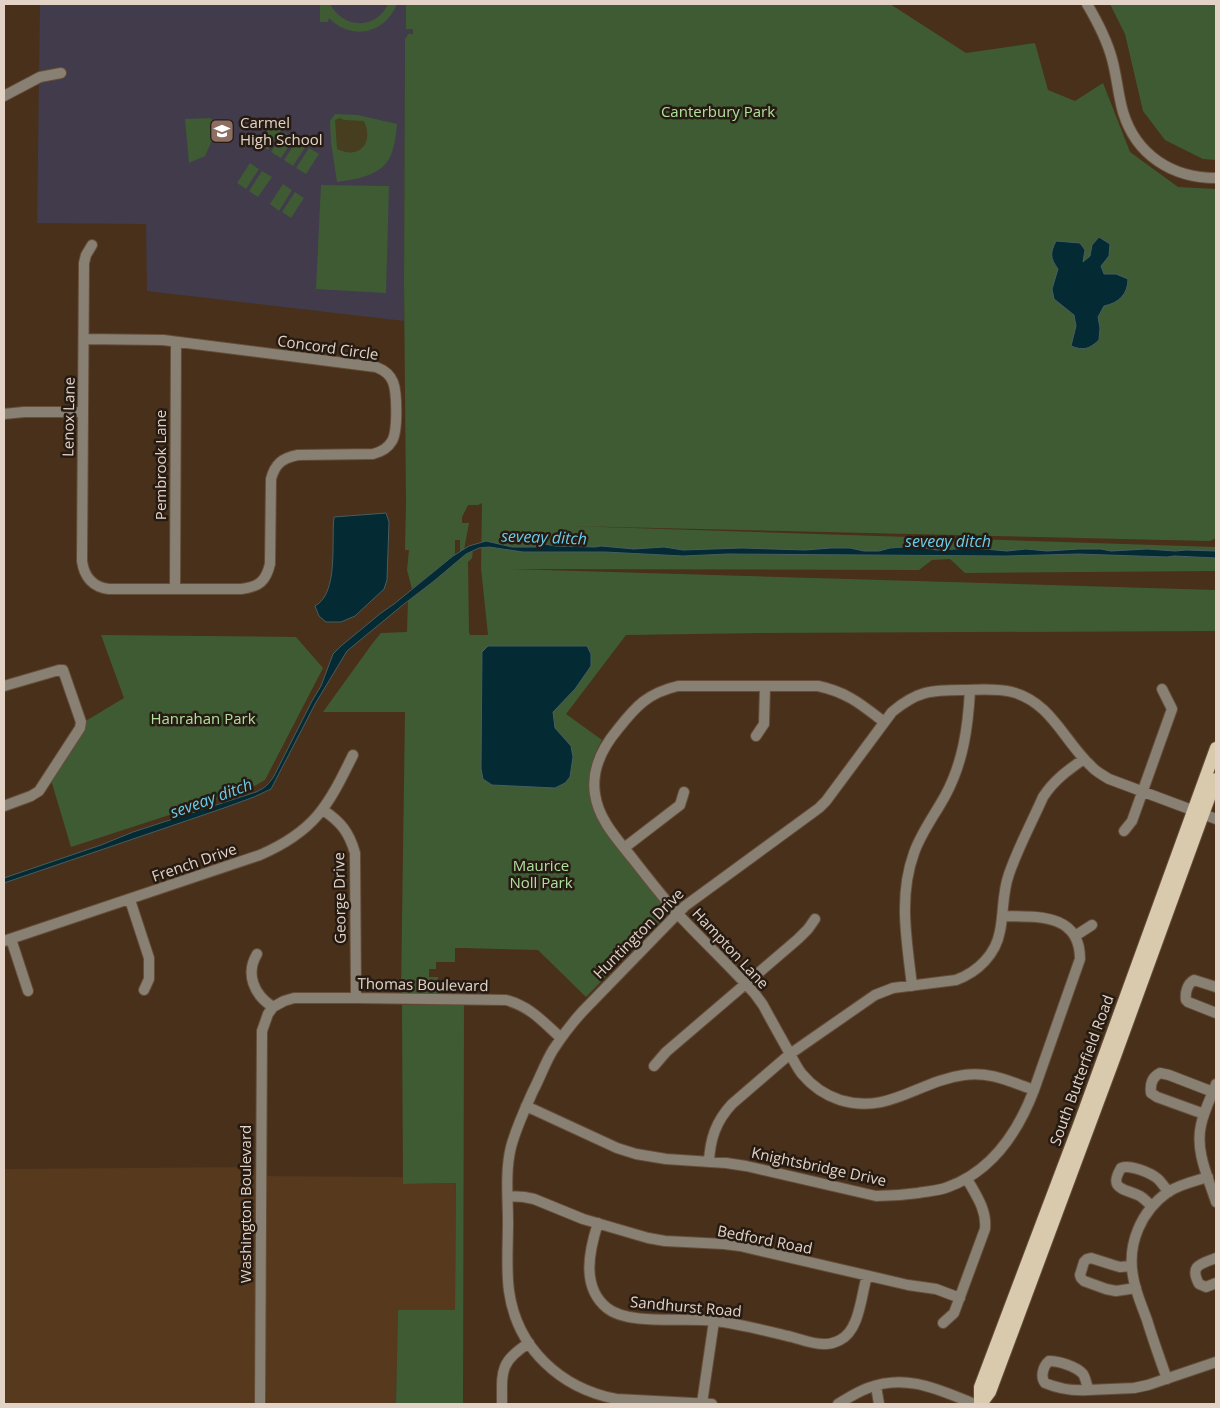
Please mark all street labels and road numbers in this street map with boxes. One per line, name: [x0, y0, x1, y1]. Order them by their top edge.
street label: Concord Circle: [276, 330, 380, 364]
street label: Lenox Lane: [57, 377, 79, 457]
street label: Pembrook Lane: [150, 410, 170, 520]
street label: French Drive: [149, 838, 239, 886]
street label: George Drive: [328, 852, 350, 944]
street label: Huntington Drive: [588, 883, 688, 983]
street label: Hampton Lane: [688, 903, 774, 993]
street label: Thomas Boulevard: [357, 973, 489, 995]
street label: South Butterfield Road: [1044, 992, 1118, 1148]
street label: Washington Boulevard: [235, 1125, 255, 1283]
street label: Knightsbridge Drive: [750, 1142, 888, 1190]
street label: Bedford Road: [716, 1220, 814, 1258]
street label: Sandhurst Road: [630, 1291, 742, 1321]

